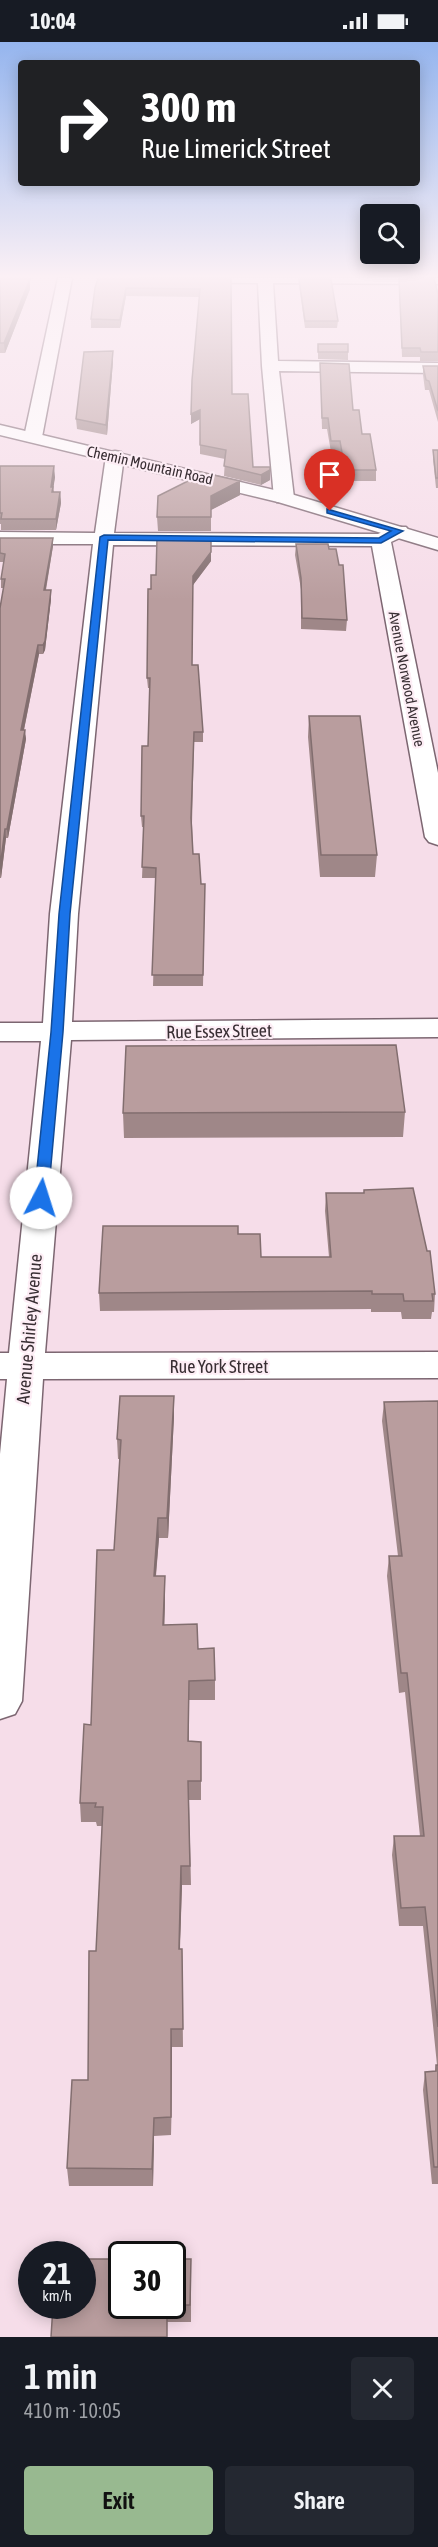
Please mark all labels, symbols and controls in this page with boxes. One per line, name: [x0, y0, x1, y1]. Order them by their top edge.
text: 10:04: [30, 8, 76, 34]
text: 300 m: [141, 83, 236, 131]
icon: right: [42, 84, 120, 162]
text: Rue Limerick Street: [141, 133, 331, 164]
map controls: [360, 204, 420, 264]
button: search: [360, 204, 420, 264]
street label: Chemin Mountain Road: [85, 442, 215, 488]
pin: [304, 449, 355, 511]
icon: arrive: [313, 458, 346, 491]
street label: Avenue Norwood Avenue: [386, 610, 428, 748]
street label: Rue Essex Street: [166, 1020, 272, 1042]
position arrow: [9, 1166, 73, 1230]
street label: Avenue Shirley Avenue: [12, 1253, 46, 1405]
street label: Rue York Street: [170, 1356, 268, 1377]
speed limit sign: 30: [108, 2241, 186, 2319]
text: 21: [43, 2256, 71, 2290]
text: km/h: [42, 2287, 72, 2304]
text: 1 min: [24, 2355, 98, 2397]
button: close: [351, 2357, 414, 2420]
text: 410 m · 10:05: [24, 2399, 121, 2422]
button: Exit: [24, 2466, 213, 2535]
button: Share: [225, 2466, 414, 2535]

